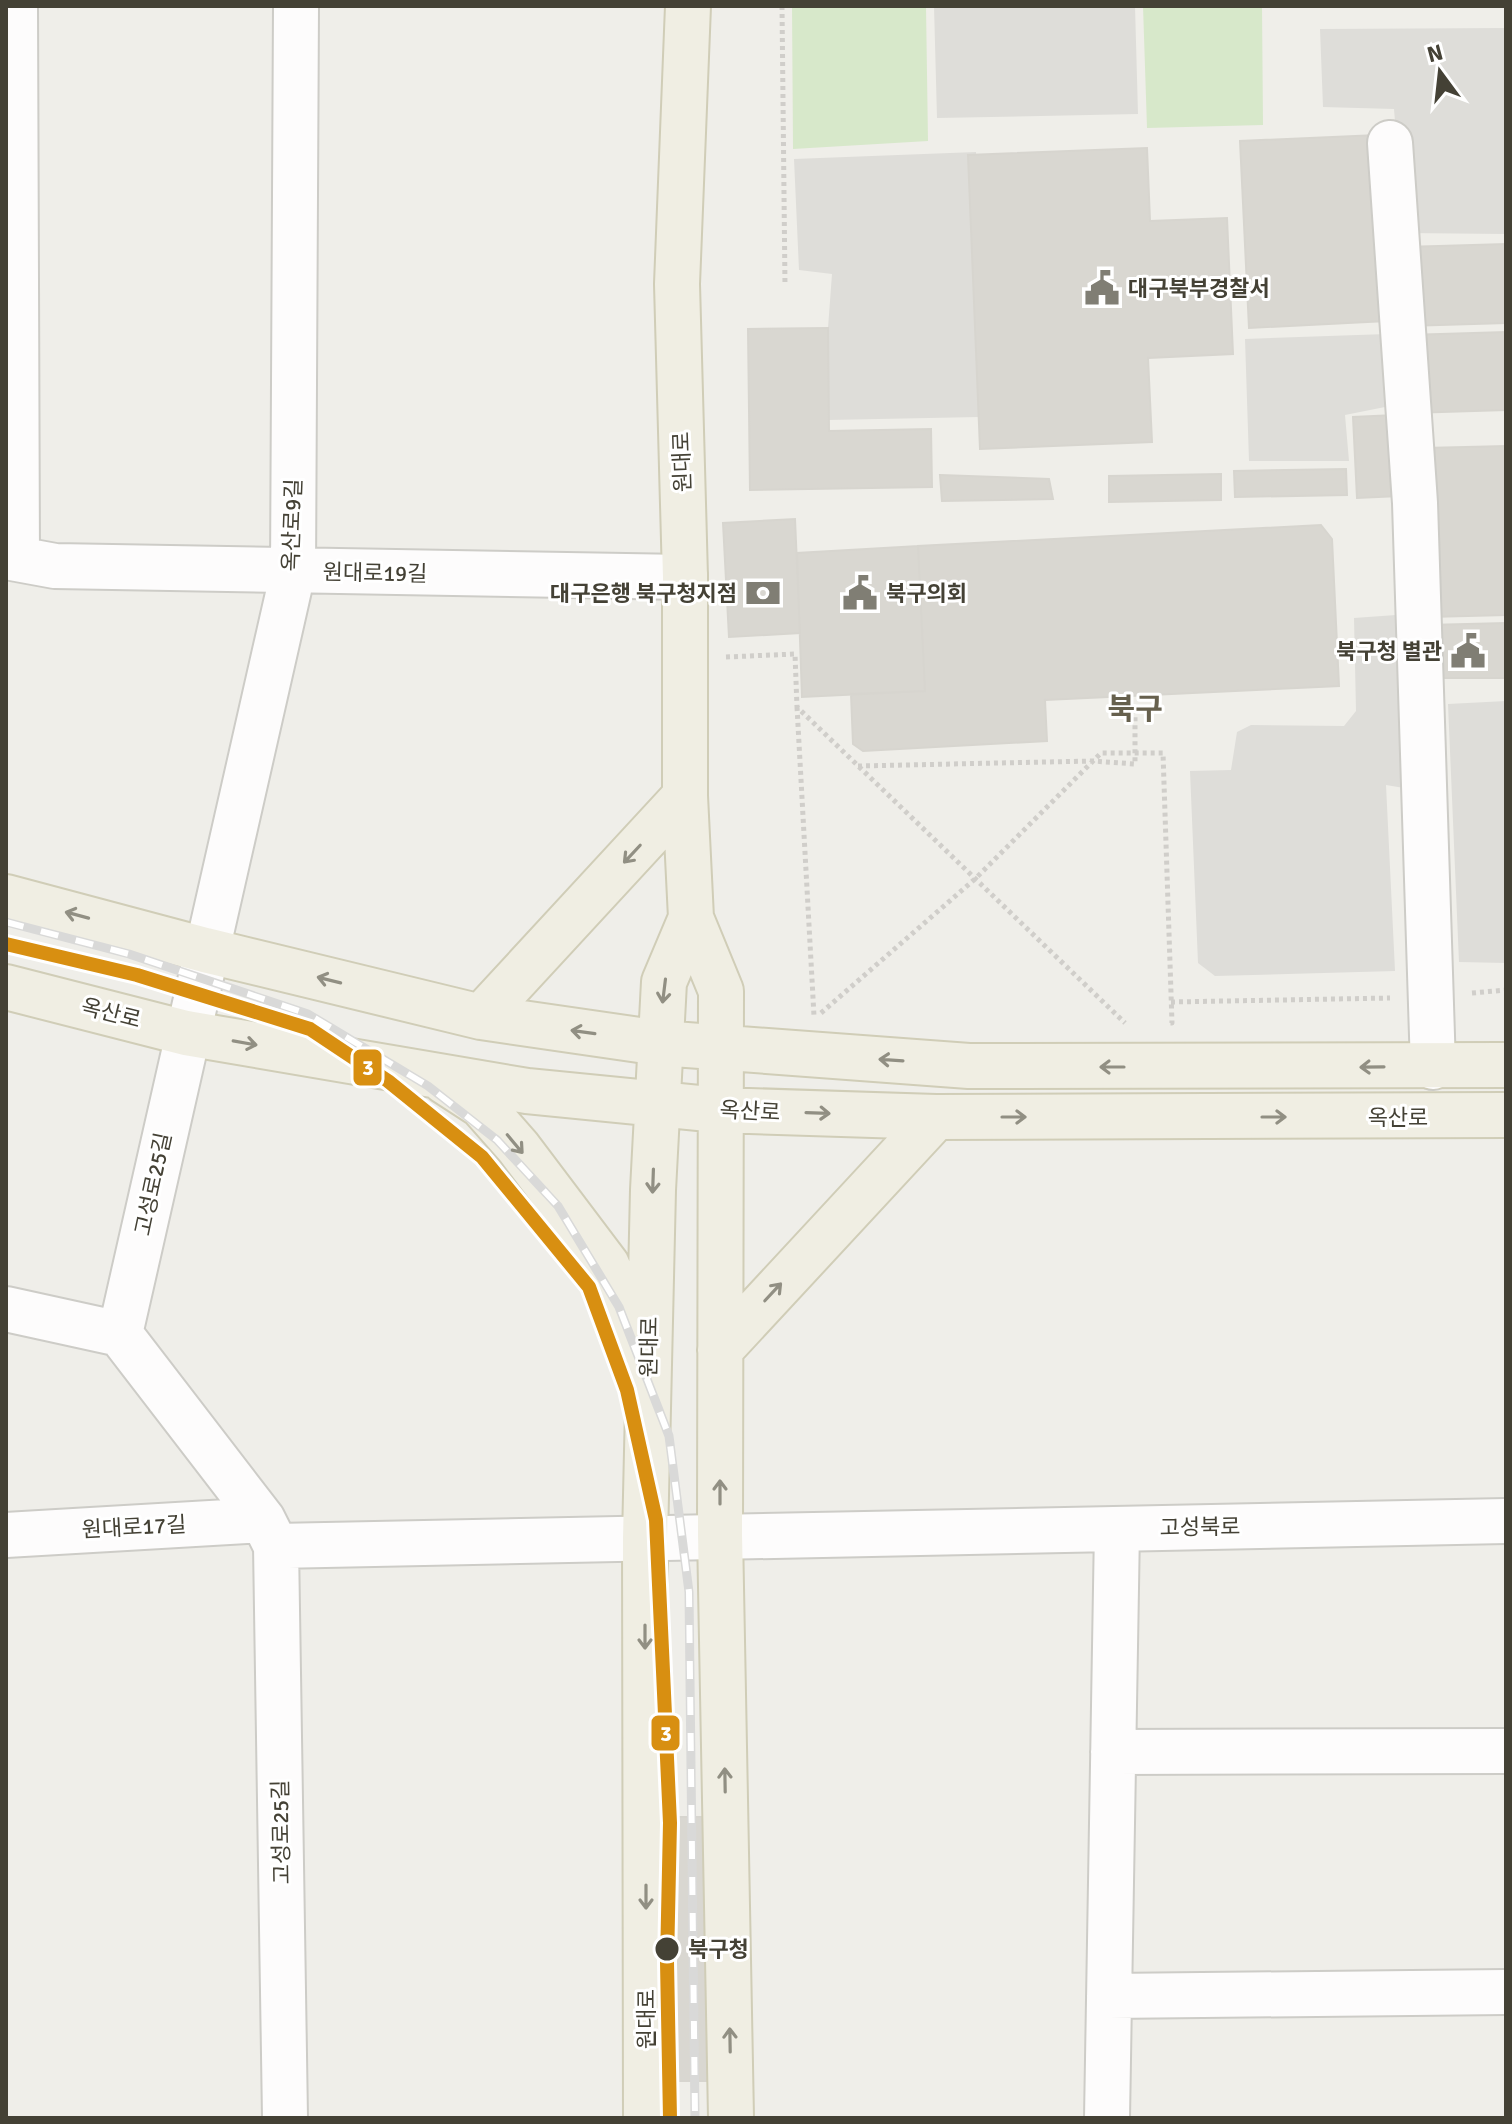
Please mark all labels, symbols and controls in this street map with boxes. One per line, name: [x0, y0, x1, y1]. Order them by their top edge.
north arrow: [1400, 32, 1480, 112]
text: N: [1424, 38, 1446, 68]
public building icon: 대구북부경찰서: [1083, 269, 1121, 307]
place label: 대구북부경찰서: [1128, 275, 1270, 302]
street label: 원대로: [667, 431, 697, 493]
street label: 옥산로9길: [277, 478, 307, 572]
street label: 원대로19길: [322, 559, 428, 587]
bank icon: 대구은행 북구청지점: [744, 574, 782, 612]
public building icon: 북구의회: [841, 574, 879, 612]
place label: 대구은행 북구청지점: [550, 580, 737, 607]
place label: 북구의회: [886, 580, 967, 607]
public building icon: 북구청 별관: [1449, 632, 1487, 670]
place label: 북구청 별관: [1336, 638, 1442, 665]
district label: 북구: [1107, 691, 1163, 728]
one-way arrow: [624, 843, 642, 863]
one-way arrow: [64, 907, 90, 922]
one-way arrow: [316, 972, 342, 987]
one-way arrow: [657, 977, 672, 1003]
street label: 옥산로: [78, 993, 144, 1033]
one-way arrow: [571, 1024, 596, 1039]
one-way arrow: [232, 1037, 257, 1052]
line badge: 3: [352, 1048, 383, 1087]
one-way arrow: [878, 1052, 905, 1067]
text: 3: [362, 1054, 374, 1081]
one-way arrow: [1099, 1059, 1126, 1075]
one-way arrow: [1359, 1060, 1386, 1075]
street label: 옥산로: [719, 1096, 781, 1126]
street label: 옥산로: [1368, 1104, 1428, 1131]
one-way arrow: [804, 1106, 831, 1121]
one-way arrow: [1000, 1109, 1027, 1125]
one-way arrow: [1260, 1109, 1287, 1125]
street label: 고성로25길: [129, 1130, 177, 1238]
one-way arrow: [506, 1133, 524, 1154]
one-way arrow: [645, 1167, 660, 1194]
one-way arrow: [763, 1283, 781, 1303]
street label: 원대로: [635, 1316, 663, 1378]
one-way arrow: [712, 1479, 728, 1506]
street label: 원대로17길: [81, 1511, 187, 1543]
street label: 고성북로: [1159, 1513, 1241, 1541]
one-way arrow: [637, 1623, 653, 1650]
line badge: 3: [650, 1714, 681, 1752]
text: 3: [660, 1720, 672, 1747]
one-way arrow: [717, 1767, 733, 1794]
street label: 고성로25길: [267, 1779, 295, 1885]
one-way arrow: [638, 1883, 654, 1910]
marker: 북구청: [653, 1935, 681, 1963]
place label: 북구청: [688, 1936, 749, 1963]
street label: 원대로: [633, 1989, 660, 2049]
one-way arrow: [722, 2027, 738, 2054]

